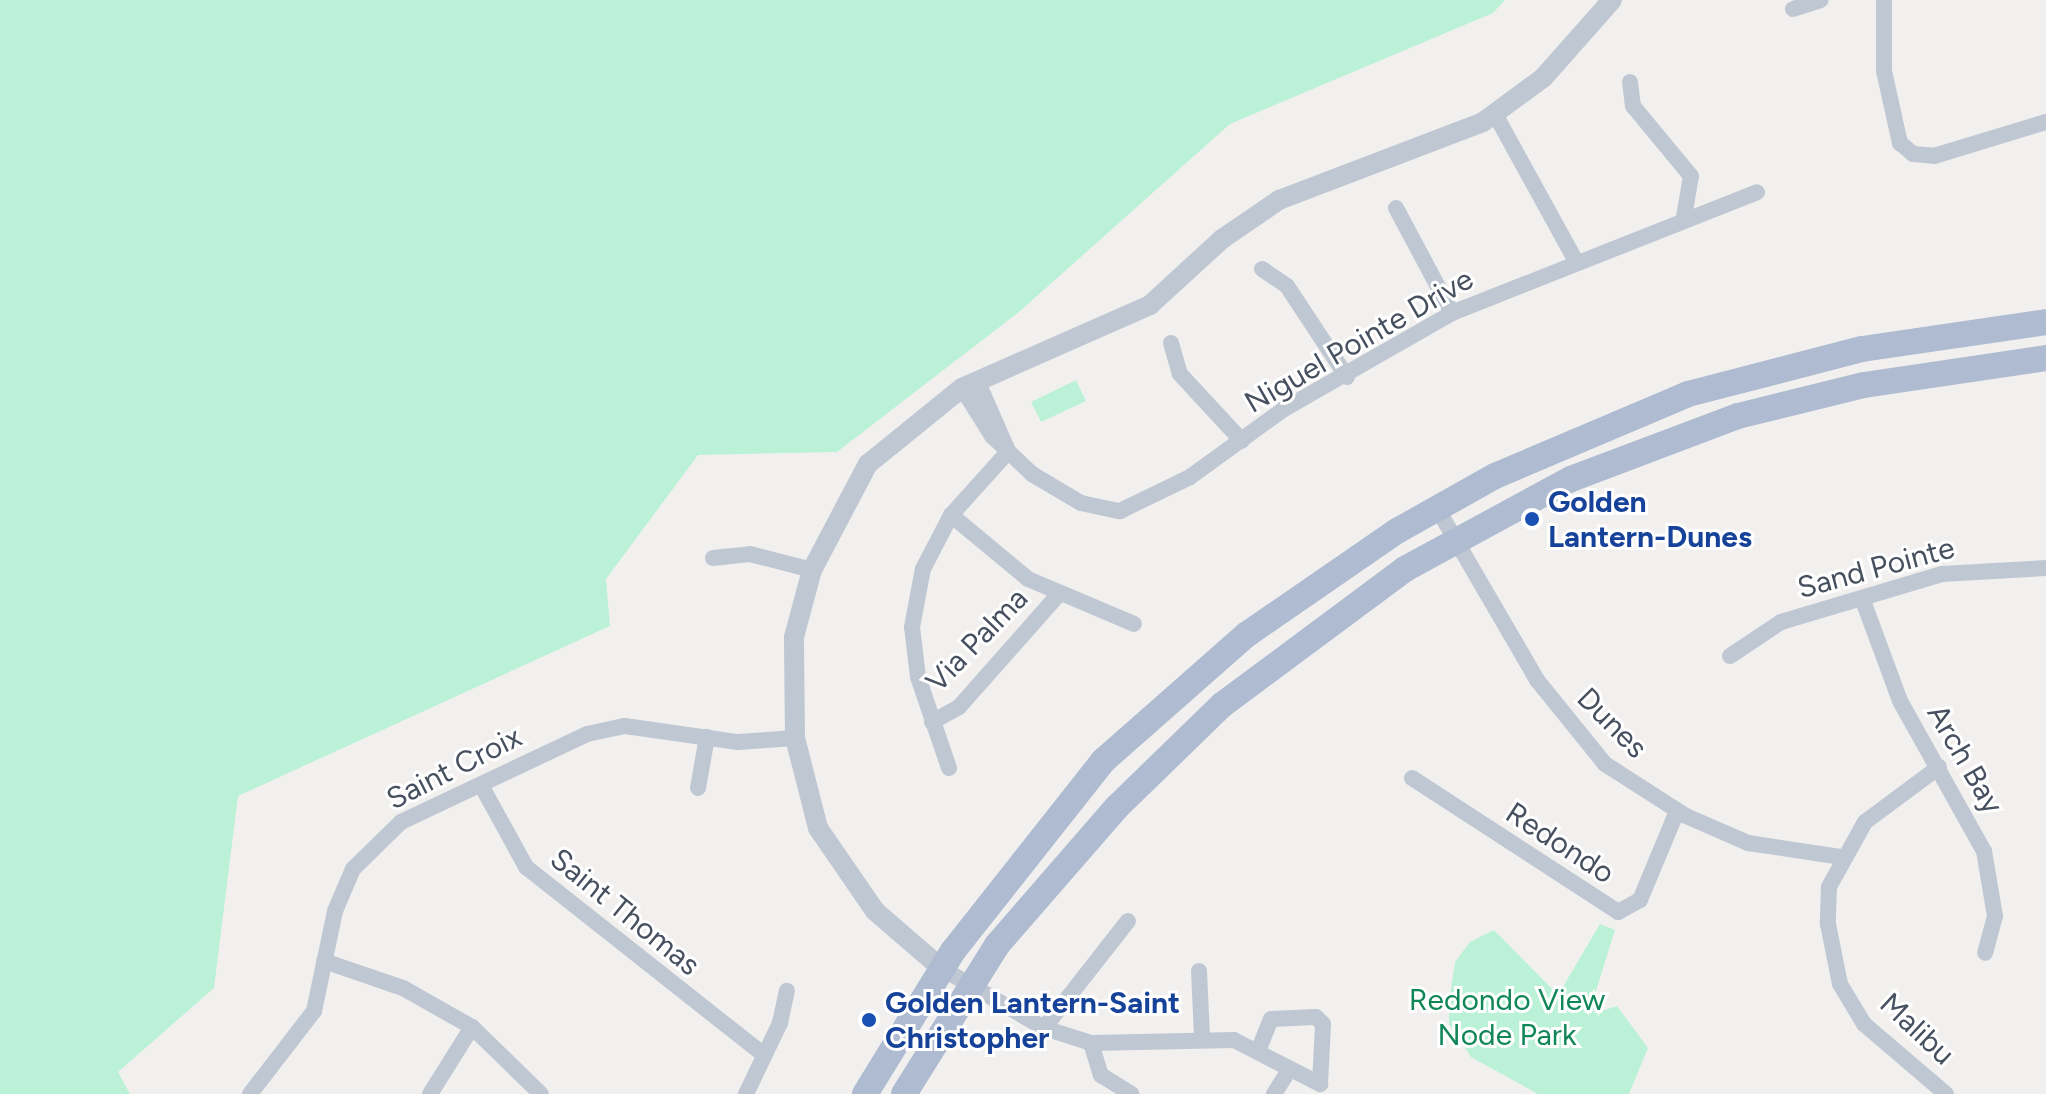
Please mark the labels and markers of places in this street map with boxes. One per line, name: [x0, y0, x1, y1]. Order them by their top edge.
place label: Golden Lantern-Dunes: [1548, 484, 1752, 554]
marker: Golden Lantern-Dunes: [1523, 510, 1541, 528]
place label: Golden Lantern-Saint Christopher: [885, 985, 1180, 1056]
marker: Golden Lantern-Saint Christopher: [860, 1011, 878, 1029]

